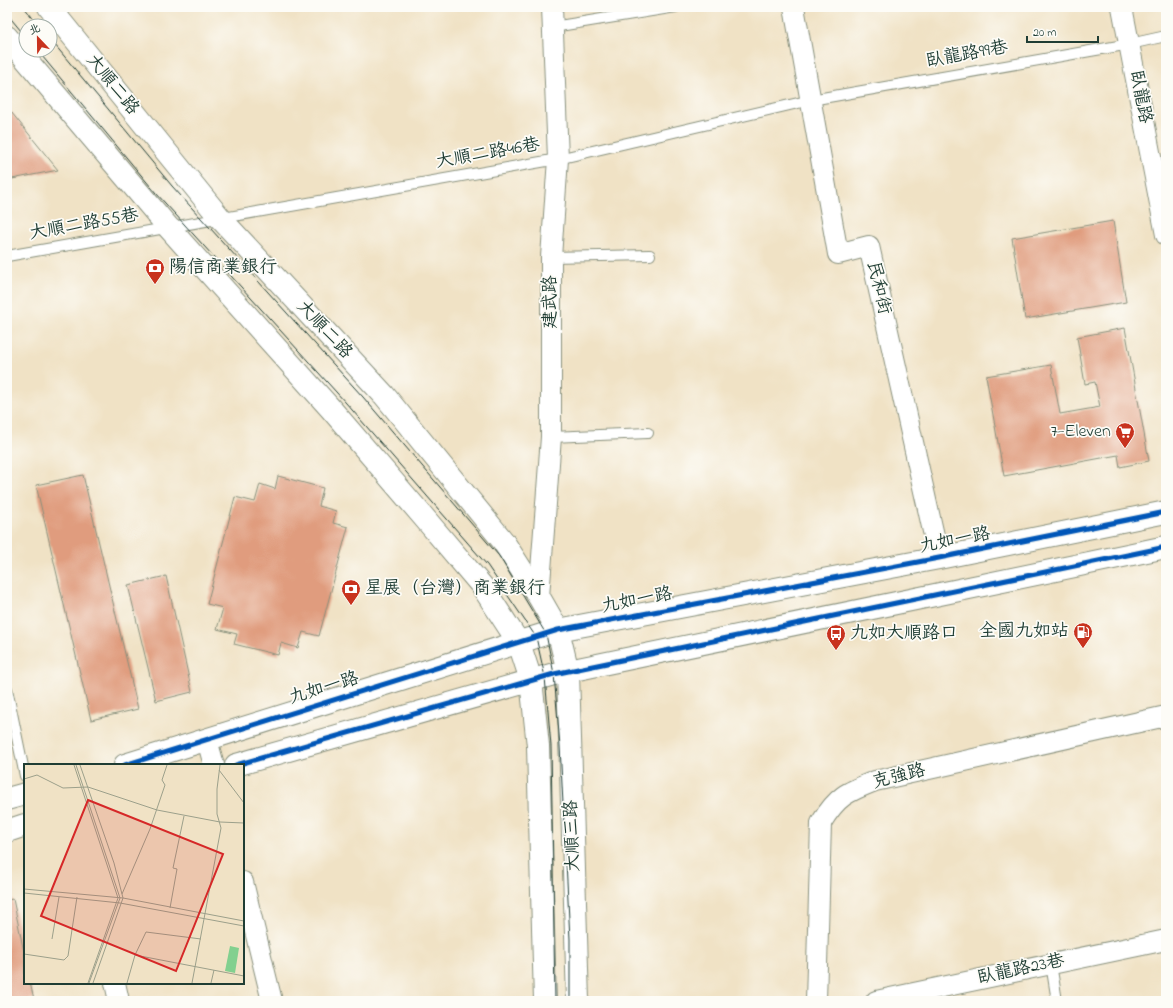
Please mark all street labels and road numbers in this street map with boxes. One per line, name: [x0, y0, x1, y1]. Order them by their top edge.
street label: 臥龍路99巷: [924, 35, 1010, 75]
street label: 大順二路: [79, 49, 145, 121]
street label: 臥龍路: [1122, 68, 1158, 126]
street label: 大順二路46巷: [434, 132, 542, 176]
street label: 大順二路55巷: [27, 203, 141, 247]
street label: 民和街: [859, 259, 897, 317]
street label: 建武路: [538, 275, 564, 329]
street label: 大順二路: [290, 295, 358, 365]
street label: 九如一路: [917, 521, 993, 561]
street label: 九如一路: [599, 581, 675, 621]
street label: 九如一路: [286, 666, 362, 712]
street label: 克強路: [870, 758, 928, 796]
street label: 大順三路: [559, 800, 587, 872]
street label: 臥龍路23巷: [975, 948, 1067, 992]

